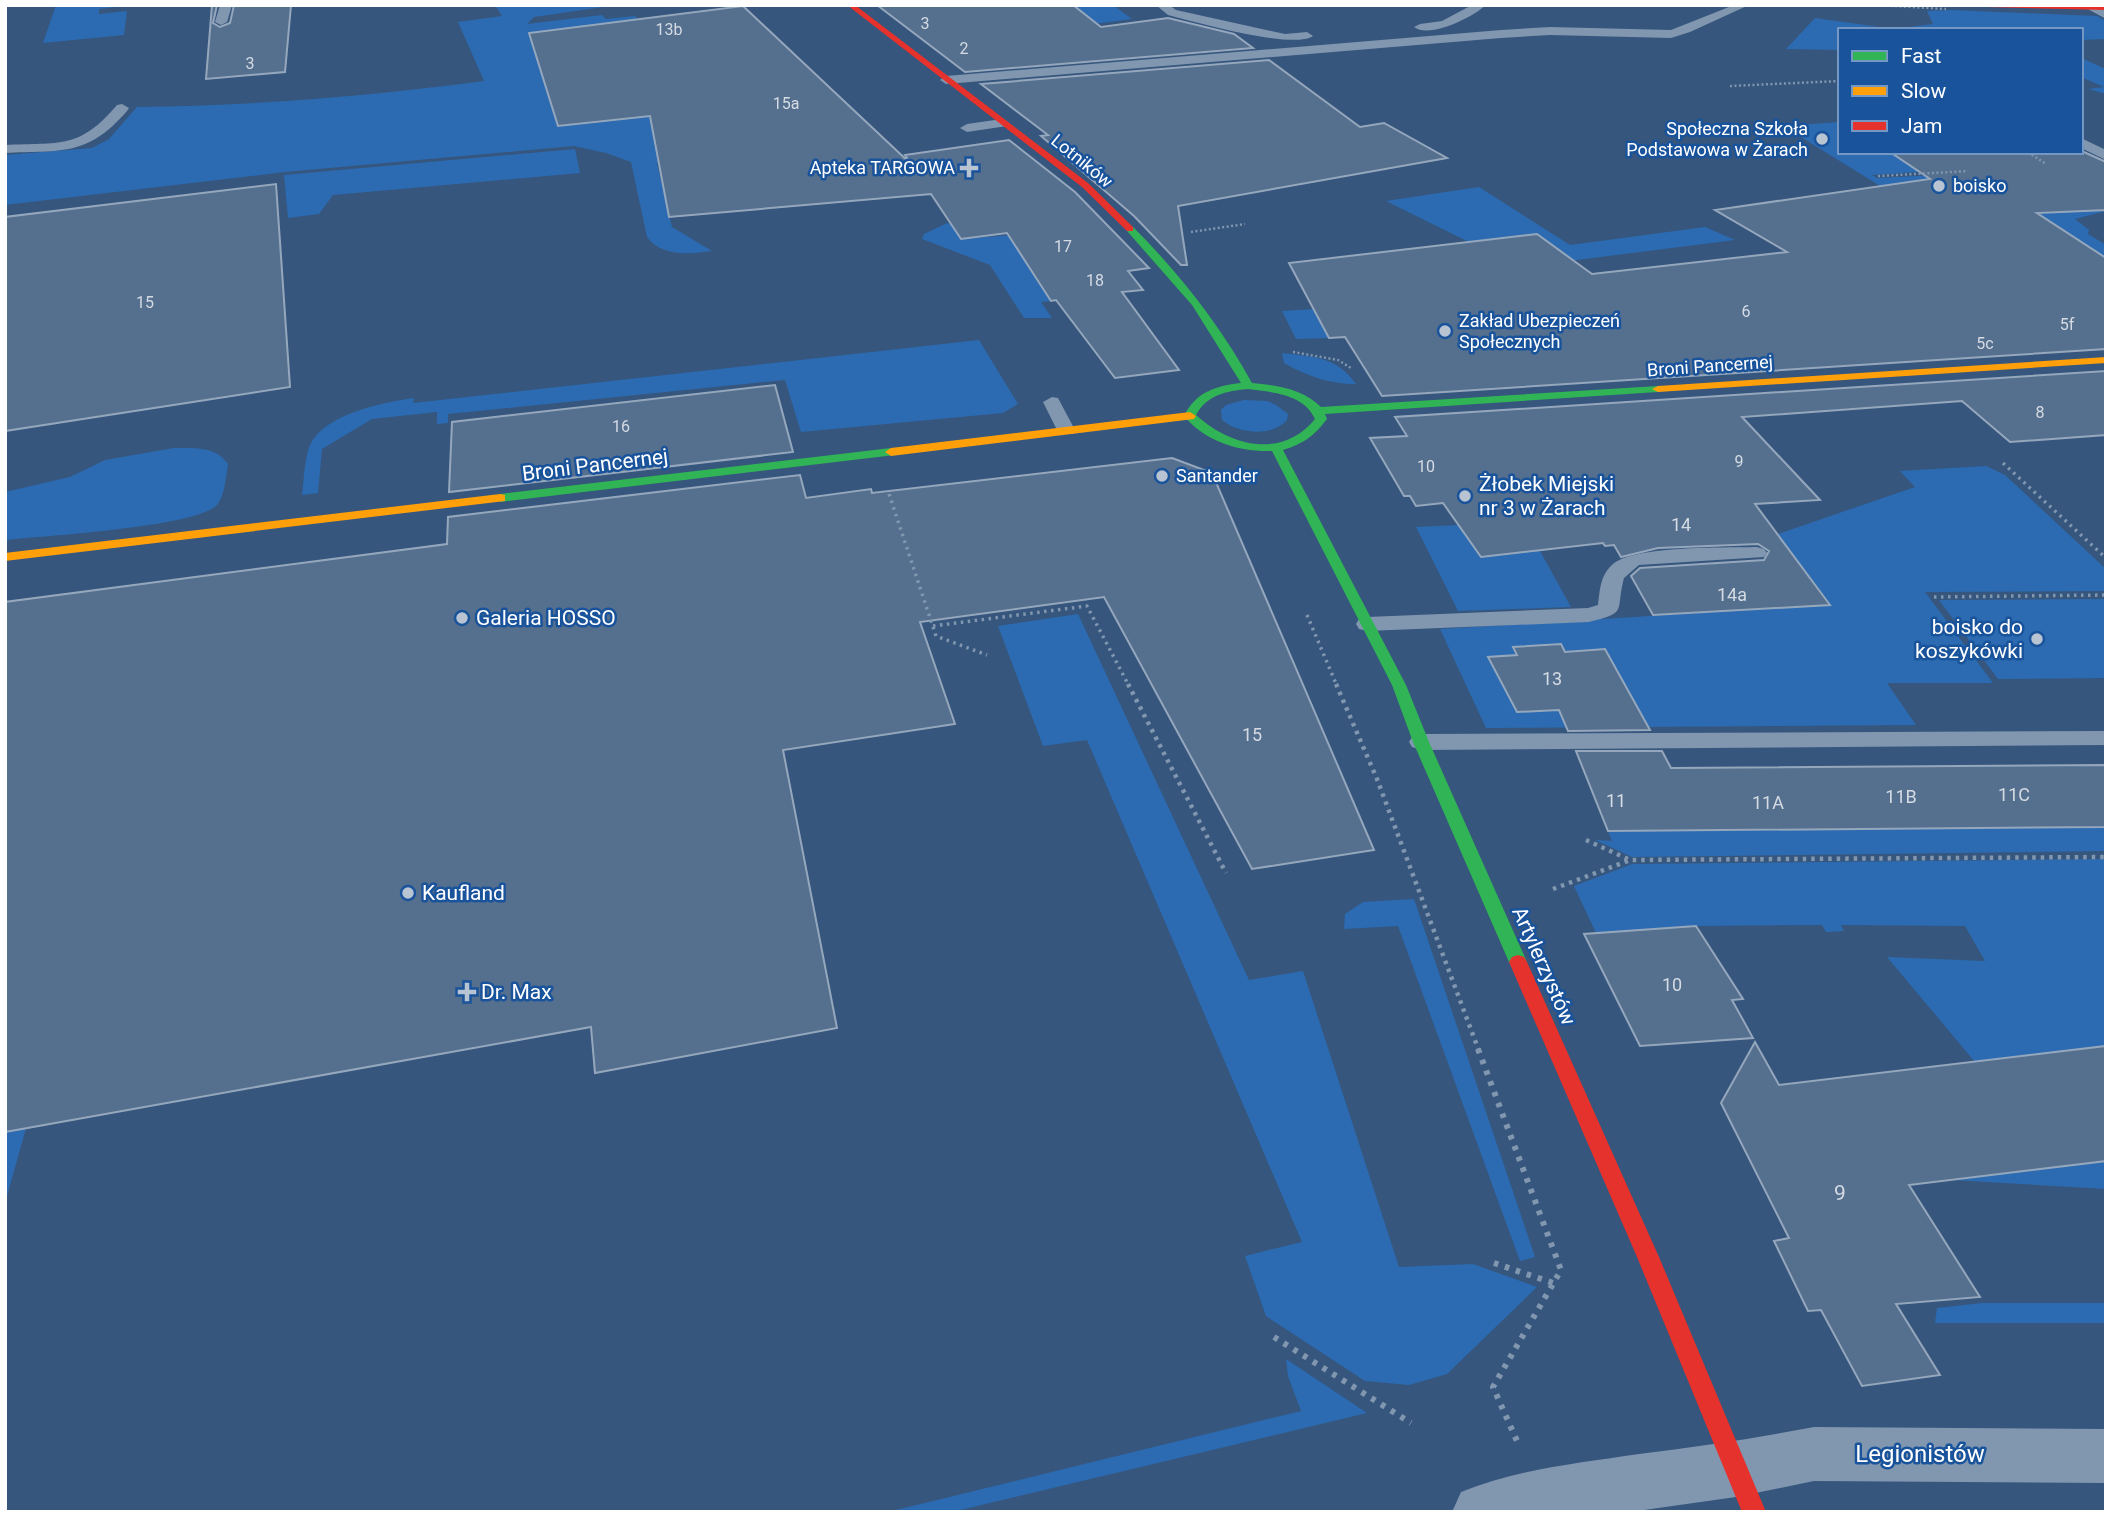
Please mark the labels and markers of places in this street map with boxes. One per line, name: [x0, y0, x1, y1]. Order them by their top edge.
place label: Społeczna Szkoła Podstawowa w Żarach: [1626, 118, 1808, 160]
marker: Społeczna Szkoła Podstawowa w Żarach: [1814, 131, 1830, 147]
place label: Apteka TARGOWA: [810, 157, 955, 178]
marker: Apteka TARGOWA: [961, 160, 977, 176]
place label: boisko: [1953, 175, 2006, 196]
marker: boisko: [1931, 178, 1947, 194]
place label: Zakład Ubezpieczeń Społecznych: [1459, 310, 1620, 352]
marker: Zakład Ubezpieczeń Społecznych: [1437, 323, 1453, 339]
place label: Santander: [1176, 465, 1258, 486]
marker: Santander: [1154, 468, 1170, 484]
place label: Żłobek Miejski nr 3 w Żarach: [1479, 472, 1614, 520]
marker: Żłobek Miejski nr 3 w Żarach: [1457, 488, 1473, 504]
place label: Galeria HOSSO: [476, 606, 616, 630]
marker: Galeria HOSSO: [454, 610, 470, 626]
place label: boisko do koszykówki: [1915, 615, 2023, 663]
marker: boisko do koszykówki: [2029, 631, 2045, 647]
place label: Kaufland: [422, 881, 505, 905]
marker: Kaufland: [400, 885, 416, 901]
place label: Dr. Max: [481, 980, 552, 1004]
marker: Dr. Max: [459, 984, 475, 1000]

